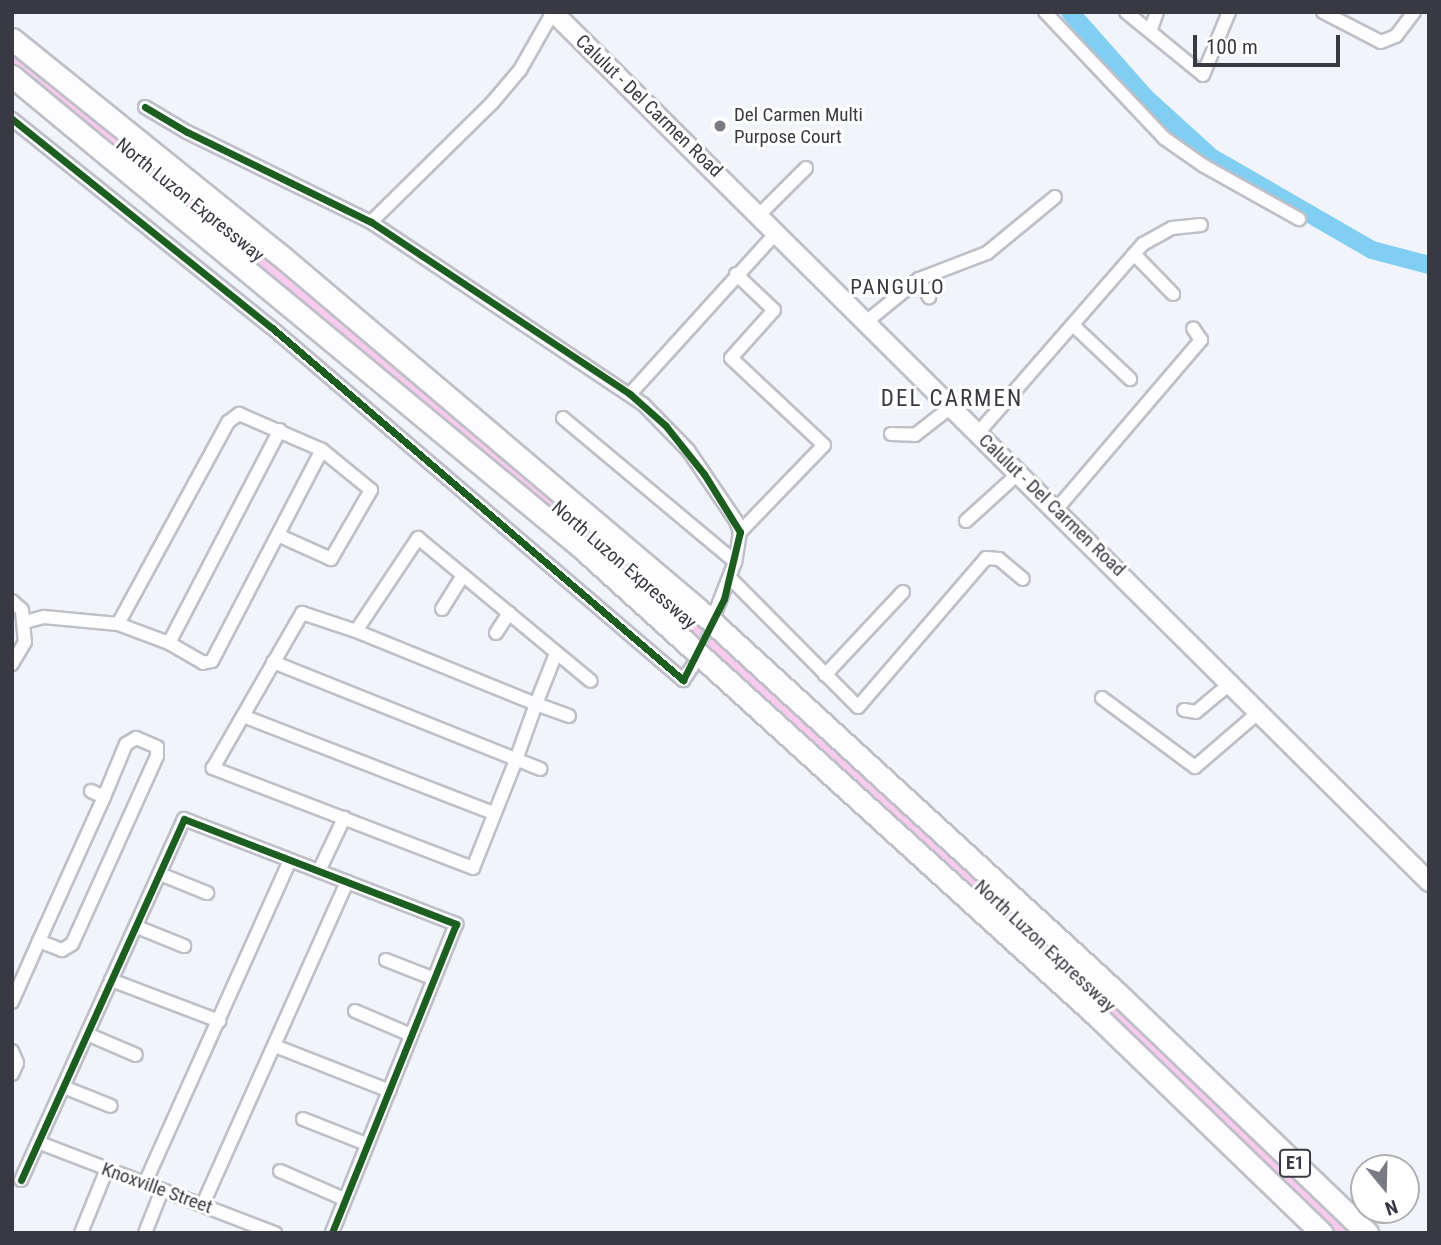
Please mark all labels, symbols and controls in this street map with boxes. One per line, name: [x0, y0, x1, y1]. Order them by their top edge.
scale bar: [1196, 21, 1343, 65]
street label: Calulut - Del Carmen Road: [571, 30, 727, 182]
text: 100 m: [1206, 35, 1258, 59]
place label: Del Carmen Multi Purpose Court: [734, 104, 863, 148]
marker: Del Carmen Multi Purpose Court: [712, 118, 728, 134]
street label: North Luzon Expressway: [111, 133, 269, 267]
district label: PANGULO: [851, 274, 945, 300]
district label: DEL CARMEN: [882, 385, 1022, 413]
street label: Calulut - Del Carmen Road: [974, 429, 1130, 581]
street label: North Luzon Expressway: [547, 496, 701, 634]
street label: North Luzon Expressway: [970, 875, 1120, 1017]
road number: E1: [1278, 1148, 1312, 1178]
north arrow: [1350, 1154, 1420, 1224]
street label: Knoxville Street: [99, 1157, 215, 1219]
text: N: [1382, 1195, 1401, 1220]

